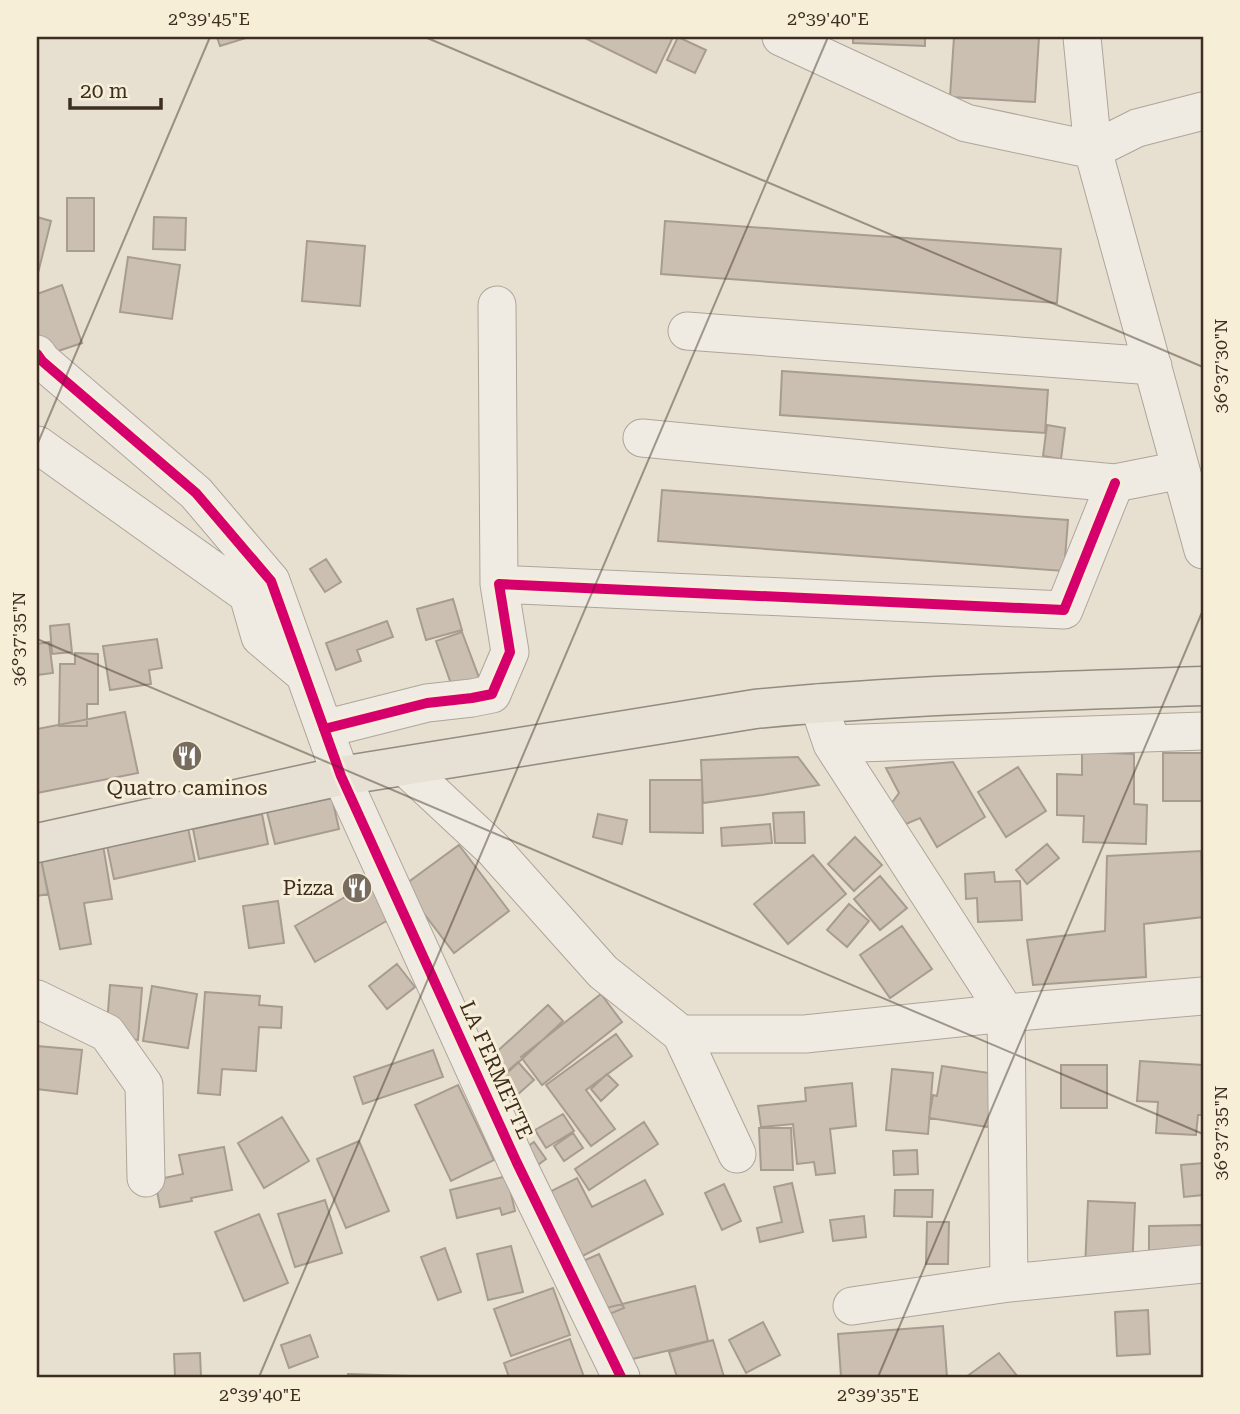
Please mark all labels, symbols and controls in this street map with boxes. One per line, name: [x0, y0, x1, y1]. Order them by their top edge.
text: 2°39'45"E: [168, 8, 250, 29]
text: 2°39'40"E: [787, 8, 869, 29]
scale bar: [70, 66, 161, 110]
text: 20 m: [80, 79, 128, 103]
text: 36°37'30"N: [1210, 319, 1231, 413]
text: 36°37'35"N: [8, 592, 29, 686]
restaurant icon: Quatro caminos: [170, 739, 204, 773]
place label: Quatro caminos: [107, 776, 267, 800]
restaurant icon: Pizza: [340, 871, 374, 905]
place label: Pizza: [283, 876, 335, 900]
street label: LA FERMETTE: [455, 997, 537, 1143]
text: 36°37'35"N: [1210, 1086, 1231, 1180]
text: 2°39'40"E: [219, 1384, 301, 1405]
text: 2°39'35"E: [837, 1384, 919, 1405]

